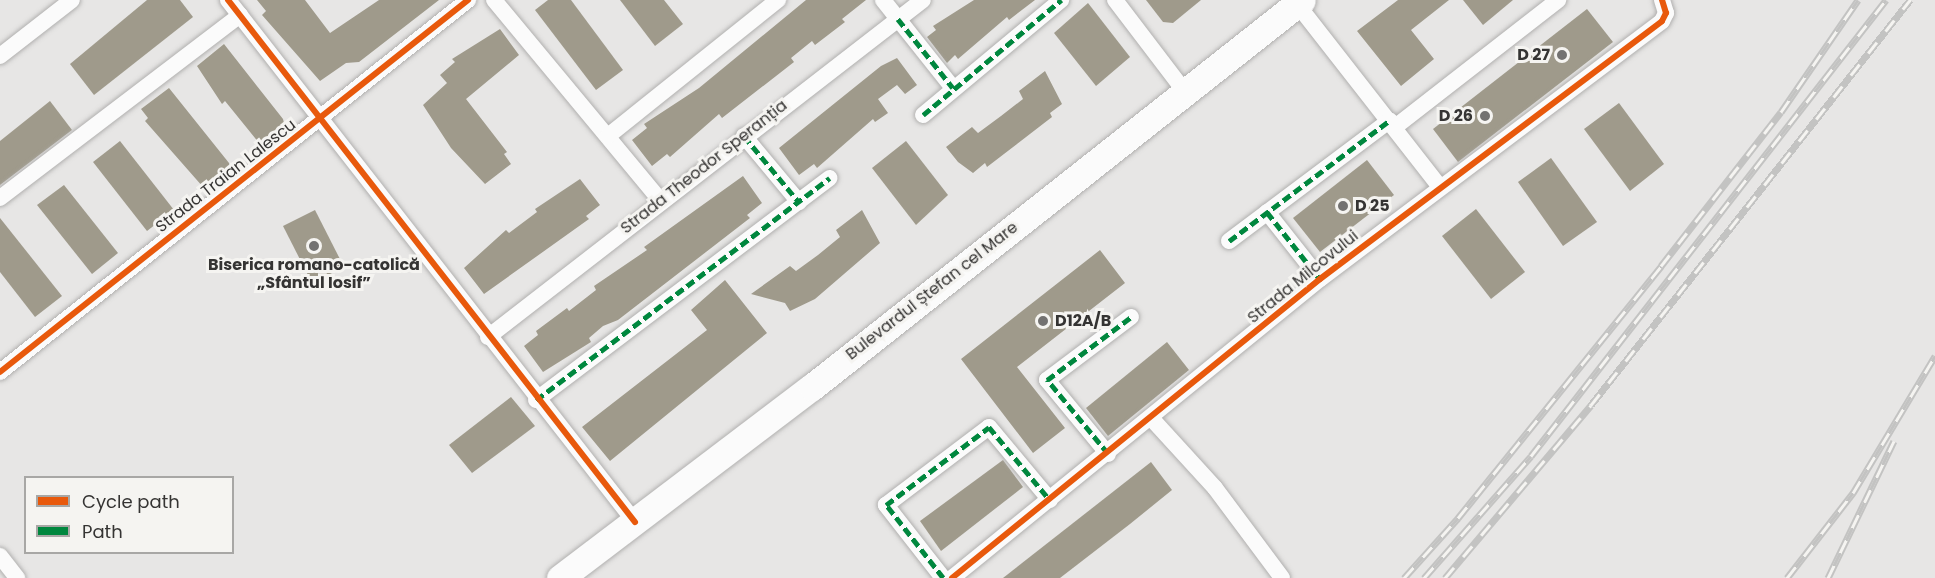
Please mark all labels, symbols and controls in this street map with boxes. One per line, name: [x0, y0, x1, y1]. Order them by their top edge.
place label: D 27: [1517, 45, 1550, 65]
marker: D 27: [1555, 48, 1569, 62]
street label: Strada Theodor Speranția: [617, 96, 791, 238]
place label: D 26: [1439, 106, 1473, 126]
marker: D 26: [1478, 109, 1492, 123]
street label: Strada Traian Lalescu: [152, 115, 300, 237]
place label: D 25: [1355, 196, 1390, 216]
marker: D 25: [1336, 199, 1350, 213]
street label: Bulevardul Ștefan cel Mare: [842, 218, 1022, 364]
street label: Strada Milcovului: [1244, 226, 1362, 328]
marker: Biserica romano-catolică „Sfântul Iosif”: [307, 239, 321, 253]
place label: Biserica romano-catolică „Sfântul Iosif”: [208, 255, 420, 293]
place label: D12A/B: [1055, 311, 1111, 331]
marker: D12A/B: [1036, 314, 1050, 328]
legend: [24, 476, 234, 554]
text: Cycle path: [82, 489, 180, 514]
text: Path: [82, 519, 123, 544]

